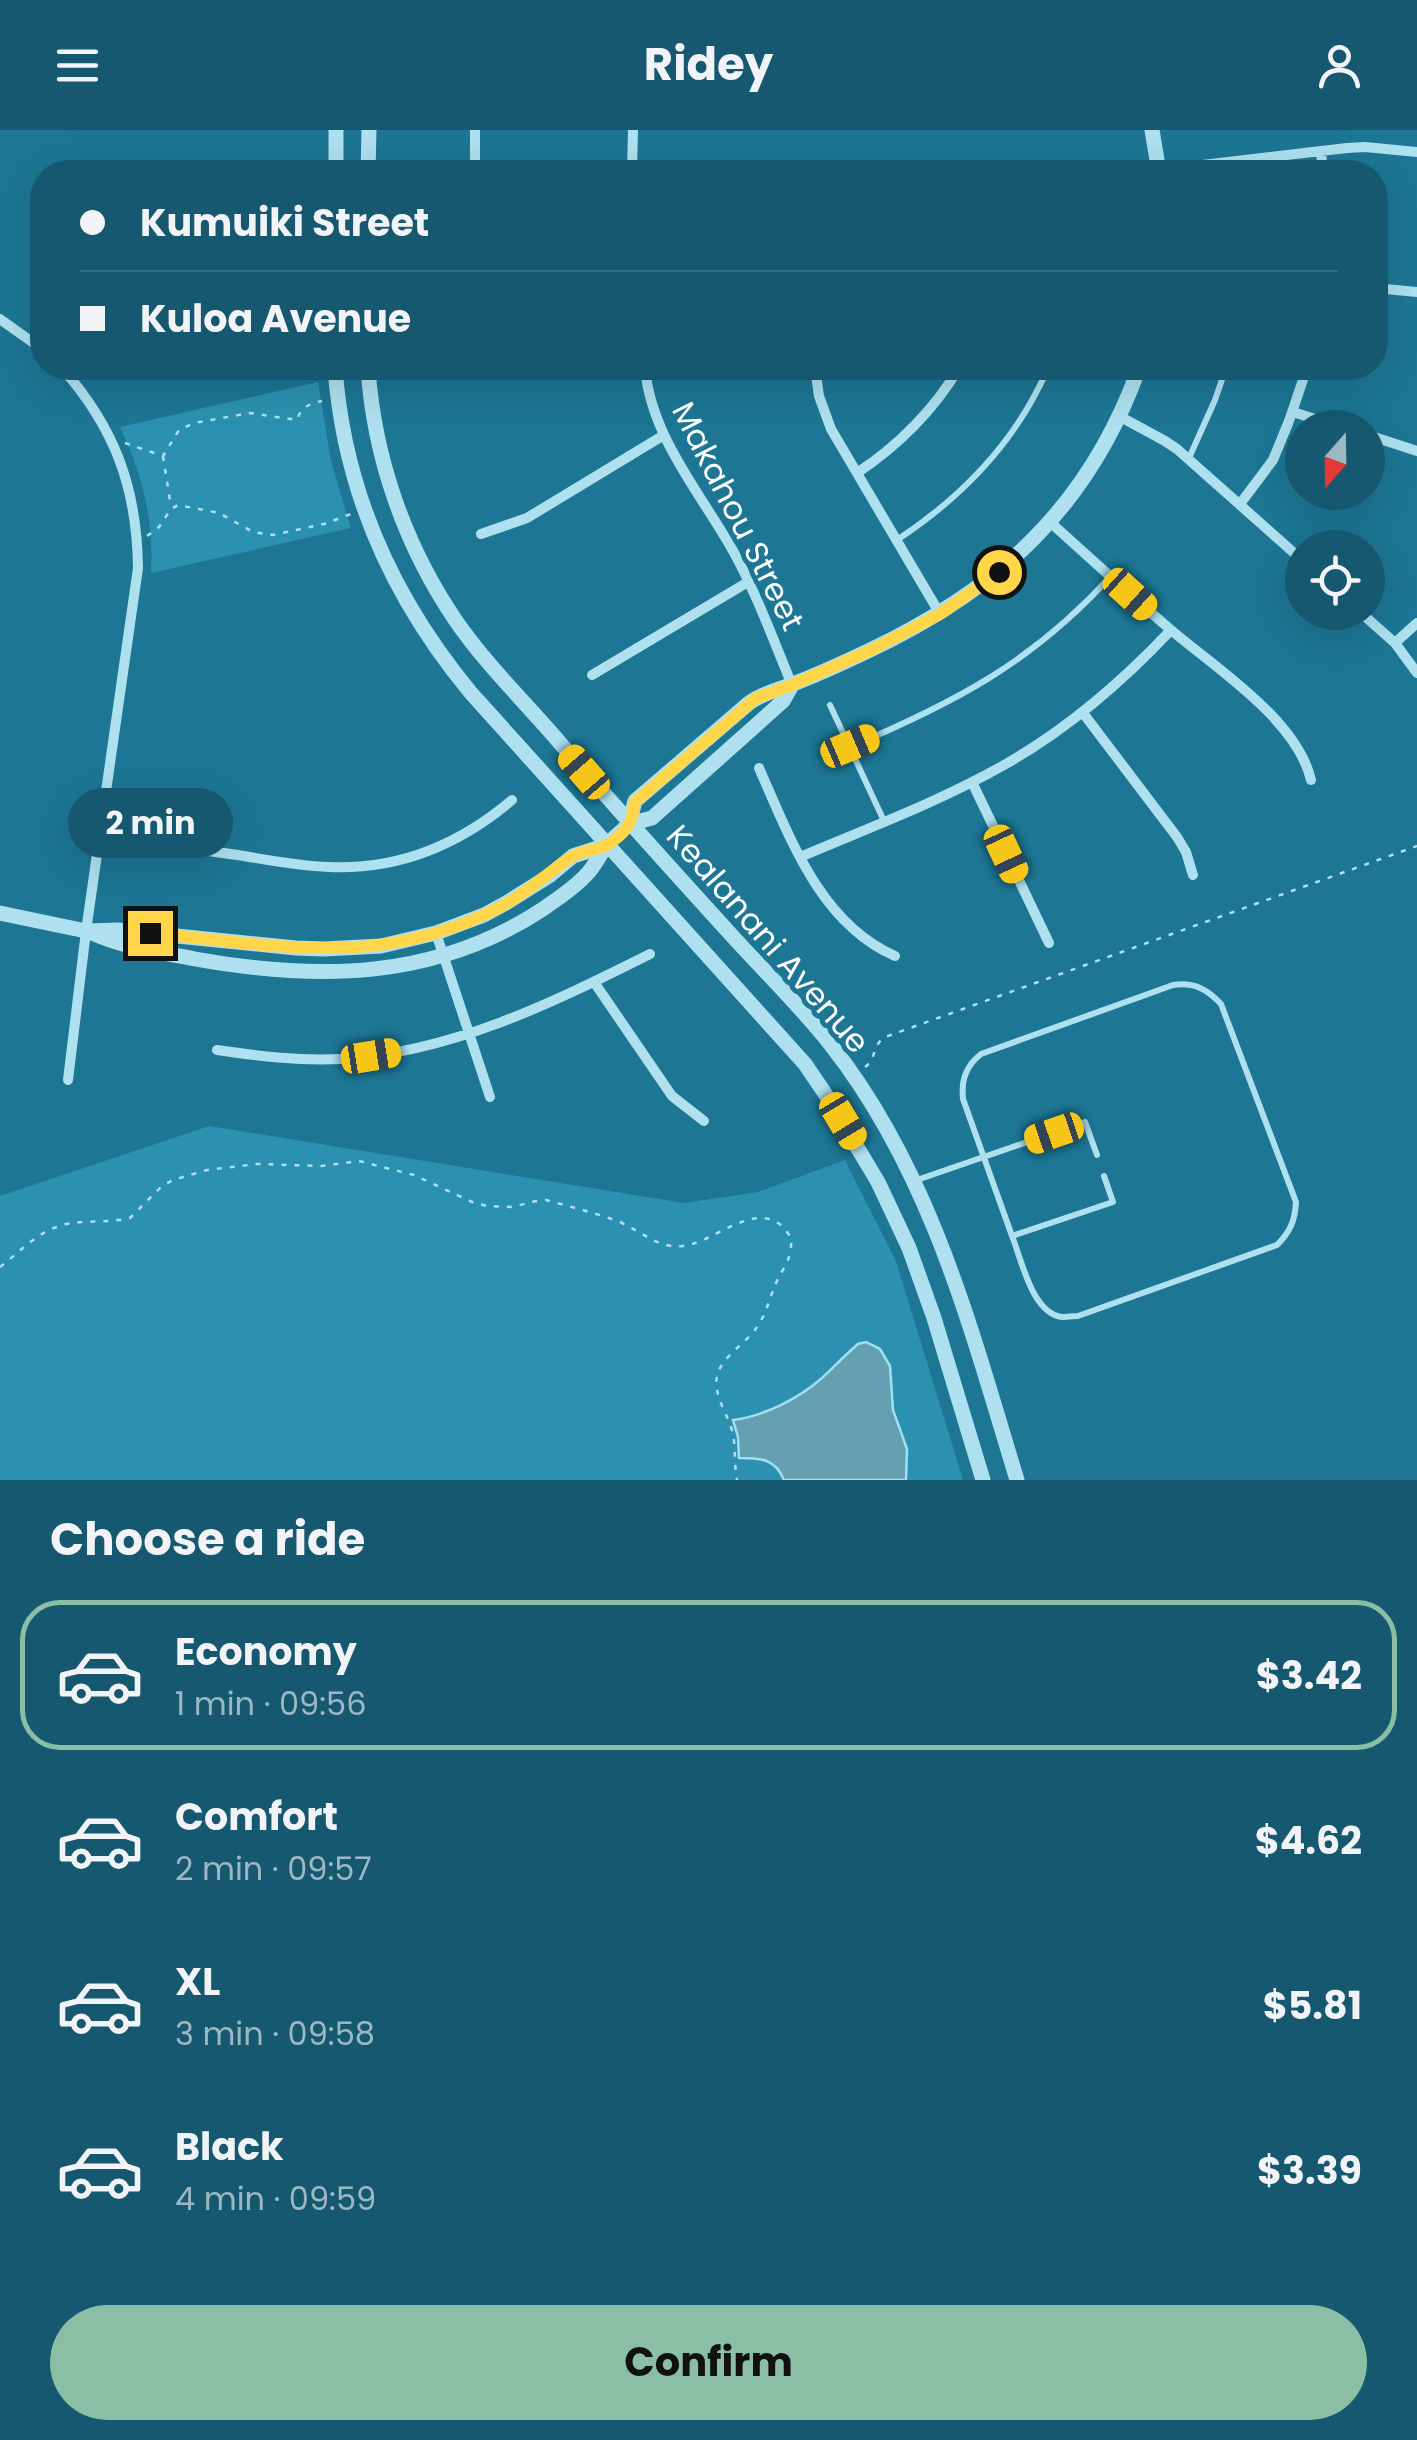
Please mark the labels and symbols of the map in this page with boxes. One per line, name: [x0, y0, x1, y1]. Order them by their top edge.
street label: Makahou Street: [661, 394, 815, 638]
north arrow: [1285, 410, 1385, 510]
route start: [977, 550, 1022, 595]
car: [1098, 563, 1162, 625]
car: [817, 720, 883, 772]
car: [553, 740, 615, 804]
callout: 2 min: [68, 788, 232, 858]
street label: Kealanani Avenue: [656, 815, 880, 1063]
car: [980, 820, 1032, 888]
route end: [128, 911, 173, 956]
car: [339, 1036, 403, 1076]
car: [815, 1088, 871, 1154]
car: [1021, 1109, 1087, 1157]

